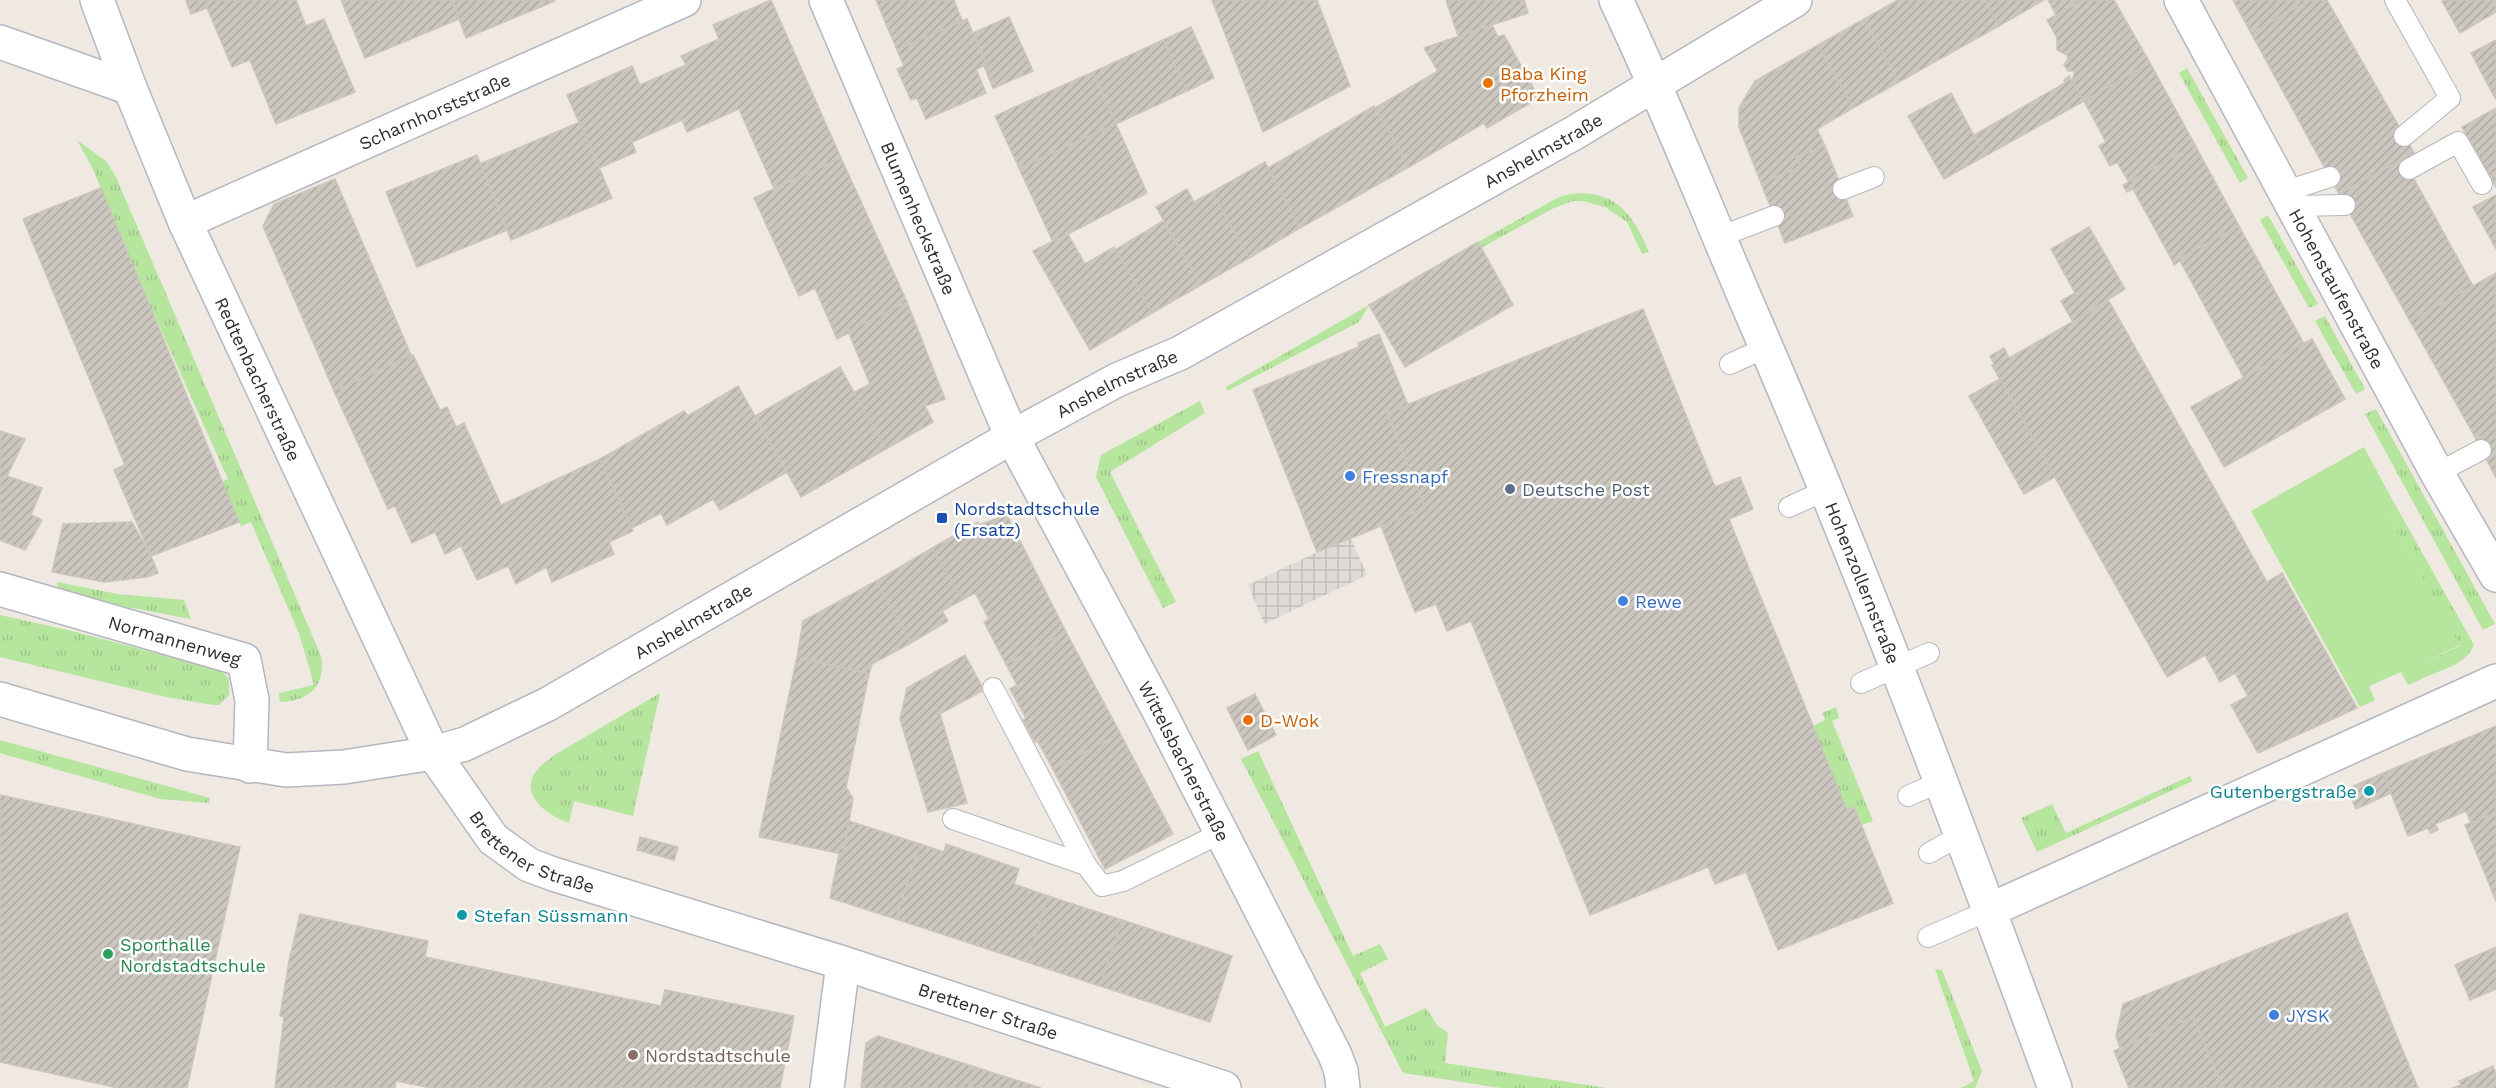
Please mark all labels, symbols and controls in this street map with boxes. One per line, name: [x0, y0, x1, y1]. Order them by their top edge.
place label: Baba King Pforzheim: [1500, 63, 1589, 105]
street label: Scharnhorststraße: [356, 68, 513, 154]
marker: Baba King Pforzheim: [1481, 76, 1495, 90]
street label: Anshelmstraße: [1480, 108, 1606, 192]
street label: Blumenheckstraße: [877, 138, 961, 298]
street label: Hohenstaufenstraße: [2285, 205, 2389, 372]
street label: Redtenbacherstraße: [211, 294, 306, 464]
street label: Anshelmstraße: [1052, 345, 1181, 422]
place label: Fressnapf: [1362, 466, 1448, 487]
marker: Fressnapf: [1343, 469, 1357, 483]
place label: Deutsche Post: [1522, 479, 1650, 500]
marker: Deutsche Post: [1503, 482, 1517, 496]
place label: Nordstadtschule (Ersatz): [954, 498, 1100, 540]
street label: Hohenzollernstraße: [1821, 499, 1905, 667]
marker: Nordstadtschule (Ersatz): [935, 511, 949, 525]
street label: Anshelmstraße: [630, 578, 756, 663]
place label: Rewe: [1635, 591, 1682, 612]
marker: Rewe: [1616, 594, 1630, 608]
street label: Normannenweg: [106, 611, 244, 669]
street label: Wittelsbacherstraße: [1134, 677, 1234, 845]
place label: D-Wok: [1260, 710, 1319, 731]
marker: D-Wok: [1241, 713, 1255, 727]
place label: Gutenbergstraße: [2210, 781, 2357, 802]
marker: Gutenbergstraße: [2362, 784, 2376, 798]
street label: Brettener Straße: [466, 806, 597, 897]
place label: Stefan Süssmann: [474, 905, 629, 926]
marker: Stefan Süssmann: [455, 908, 469, 922]
place label: Sporthalle Nordstadtschule: [120, 934, 266, 976]
marker: Sporthalle Nordstadtschule: [101, 947, 115, 961]
street label: Brettener Straße: [916, 978, 1061, 1043]
place label: JYSK: [2286, 1005, 2330, 1026]
marker: JYSK: [2267, 1008, 2281, 1022]
place label: Nordstadtschule: [645, 1045, 791, 1066]
marker: Nordstadtschule: [626, 1048, 640, 1062]

